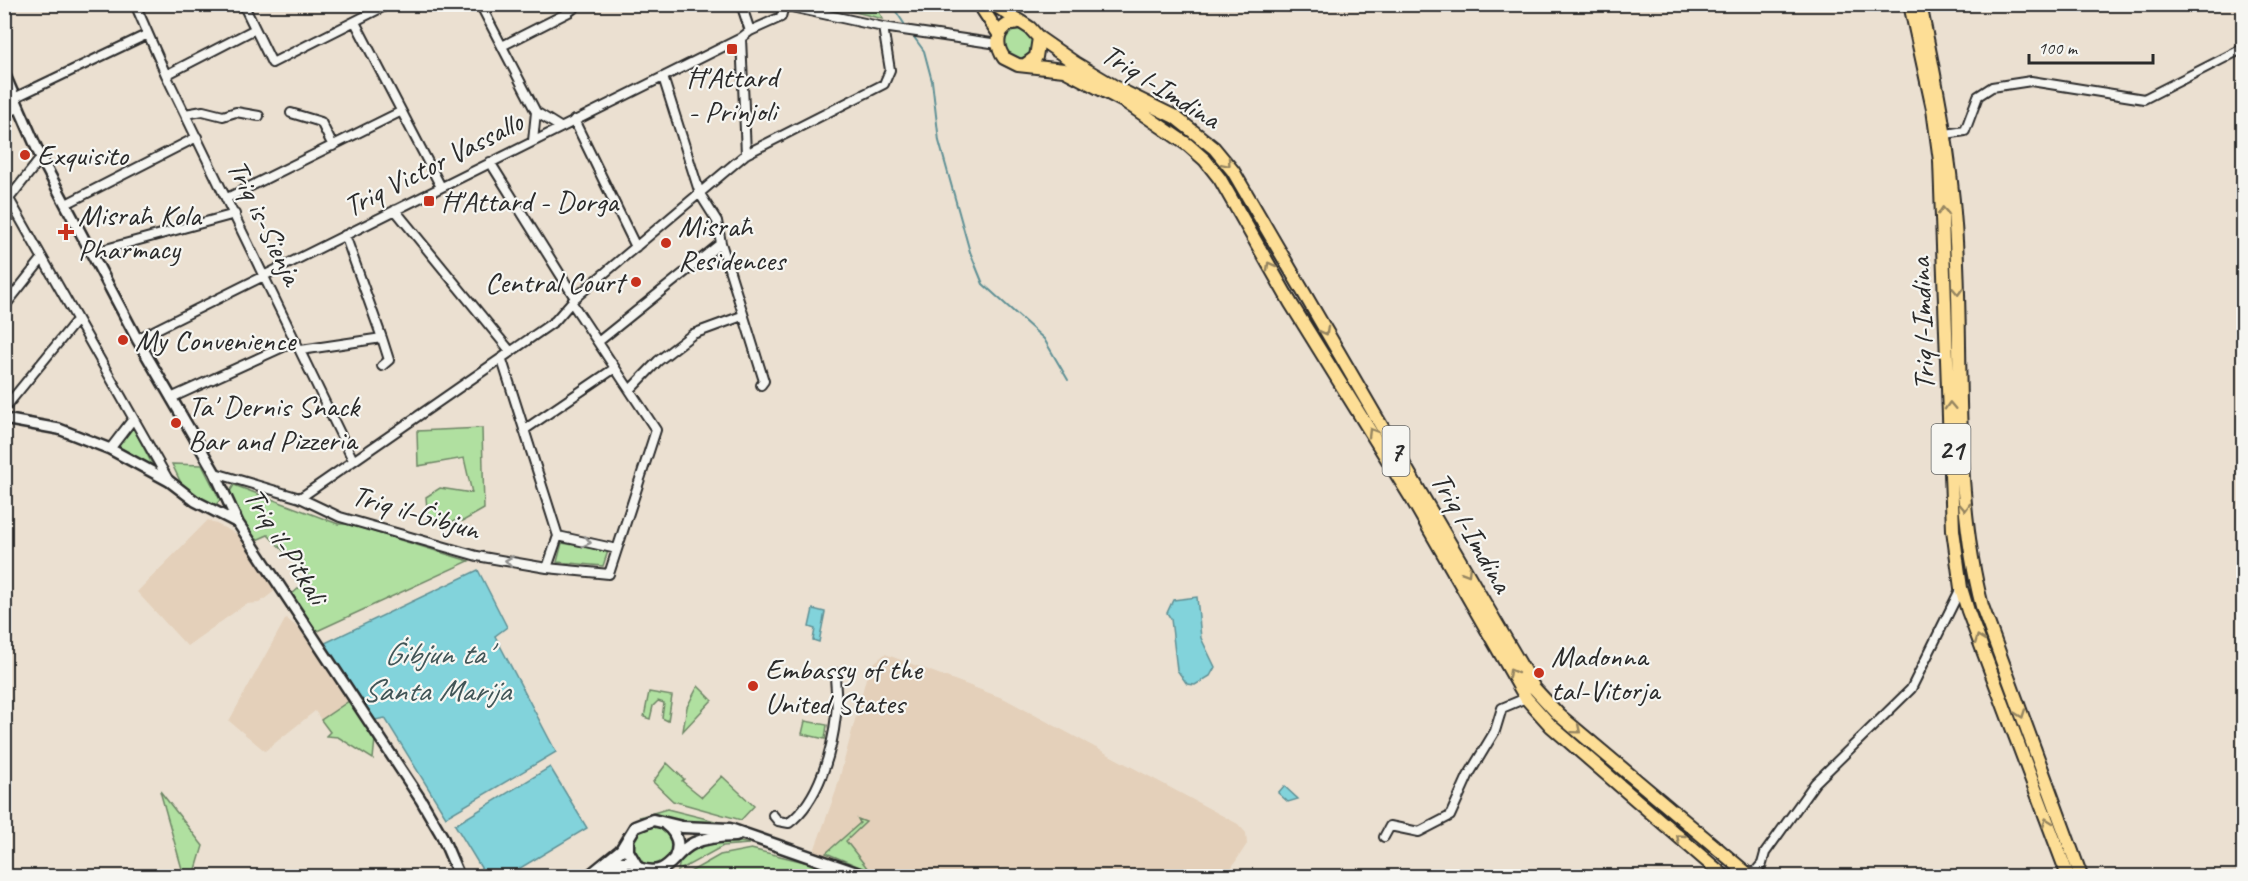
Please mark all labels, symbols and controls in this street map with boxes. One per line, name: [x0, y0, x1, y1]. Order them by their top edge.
scale bar: [2029, 27, 2154, 65]
street label: Triq l-Imdina: [1095, 35, 1229, 138]
text: 100 m: [2038, 37, 2079, 59]
marker: Ħ'Attard - Prinjoli: [725, 42, 739, 56]
place label: Ħ'Attard - Prinjoli: [686, 58, 782, 130]
street label: Triq Victor Vassallo: [337, 102, 530, 225]
place label: Exquisito: [37, 136, 129, 174]
marker: Exquisito: [18, 148, 32, 162]
street label: Triq is-Sienja: [218, 153, 313, 293]
one-way arrow: [1220, 156, 1231, 167]
place label: Ħ'Attard - Dorga: [441, 182, 620, 220]
marker: Ħ'Attard - Dorga: [422, 194, 436, 208]
place label: Misraħ Kola Pharmacy: [78, 196, 203, 268]
one-way arrow: [1937, 206, 1950, 215]
place label: Misraħ Residences: [678, 207, 788, 279]
marker: Misraħ Kola Pharmacy: [59, 225, 73, 239]
marker: Misraħ Residences: [659, 236, 673, 250]
street label: Triq l-Imdina: [1901, 255, 1943, 391]
one-way arrow: [1266, 262, 1277, 272]
place label: Central Court: [485, 263, 628, 301]
marker: Central Court: [629, 275, 643, 289]
one-way arrow: [1951, 286, 1964, 295]
place label: My Convenience: [135, 321, 298, 359]
one-way arrow: [1318, 325, 1329, 335]
marker: My Convenience: [116, 333, 130, 347]
place label: Ta' Dernis Snack Bar and Pizzeria: [188, 387, 361, 459]
one-way arrow: [1944, 401, 1956, 410]
marker: Ta' Dernis Snack Bar and Pizzeria: [169, 416, 183, 430]
road number: 21: [1932, 424, 1970, 474]
road number: 7: [1382, 426, 1410, 476]
one-way arrow: [1367, 428, 1379, 438]
street label: Triq l-Imdina: [1422, 465, 1523, 601]
street label: Triq il-Ġibjun: [348, 476, 486, 549]
street label: Triq il-Pitkali: [235, 481, 338, 614]
one-way arrow: [1959, 502, 1971, 511]
one-way arrow: [582, 535, 592, 548]
one-way arrow: [505, 556, 514, 568]
one-way arrow: [1459, 565, 1471, 576]
water label: Ġibjun ta' Santa Marija: [362, 633, 513, 711]
one-way arrow: [1973, 634, 1986, 645]
place label: Madonna tal-Vitorja: [1551, 637, 1662, 709]
place label: Embassy of the United States: [765, 650, 924, 722]
marker: Madonna tal-Vitorja: [1532, 666, 1546, 680]
one-way arrow: [1508, 669, 1519, 679]
marker: Embassy of the United States: [746, 679, 760, 693]
one-way arrow: [2014, 708, 2027, 719]
one-way arrow: [1570, 723, 1581, 734]
one-way arrow: [2042, 817, 2055, 828]
one-way arrow: [1676, 834, 1687, 845]

